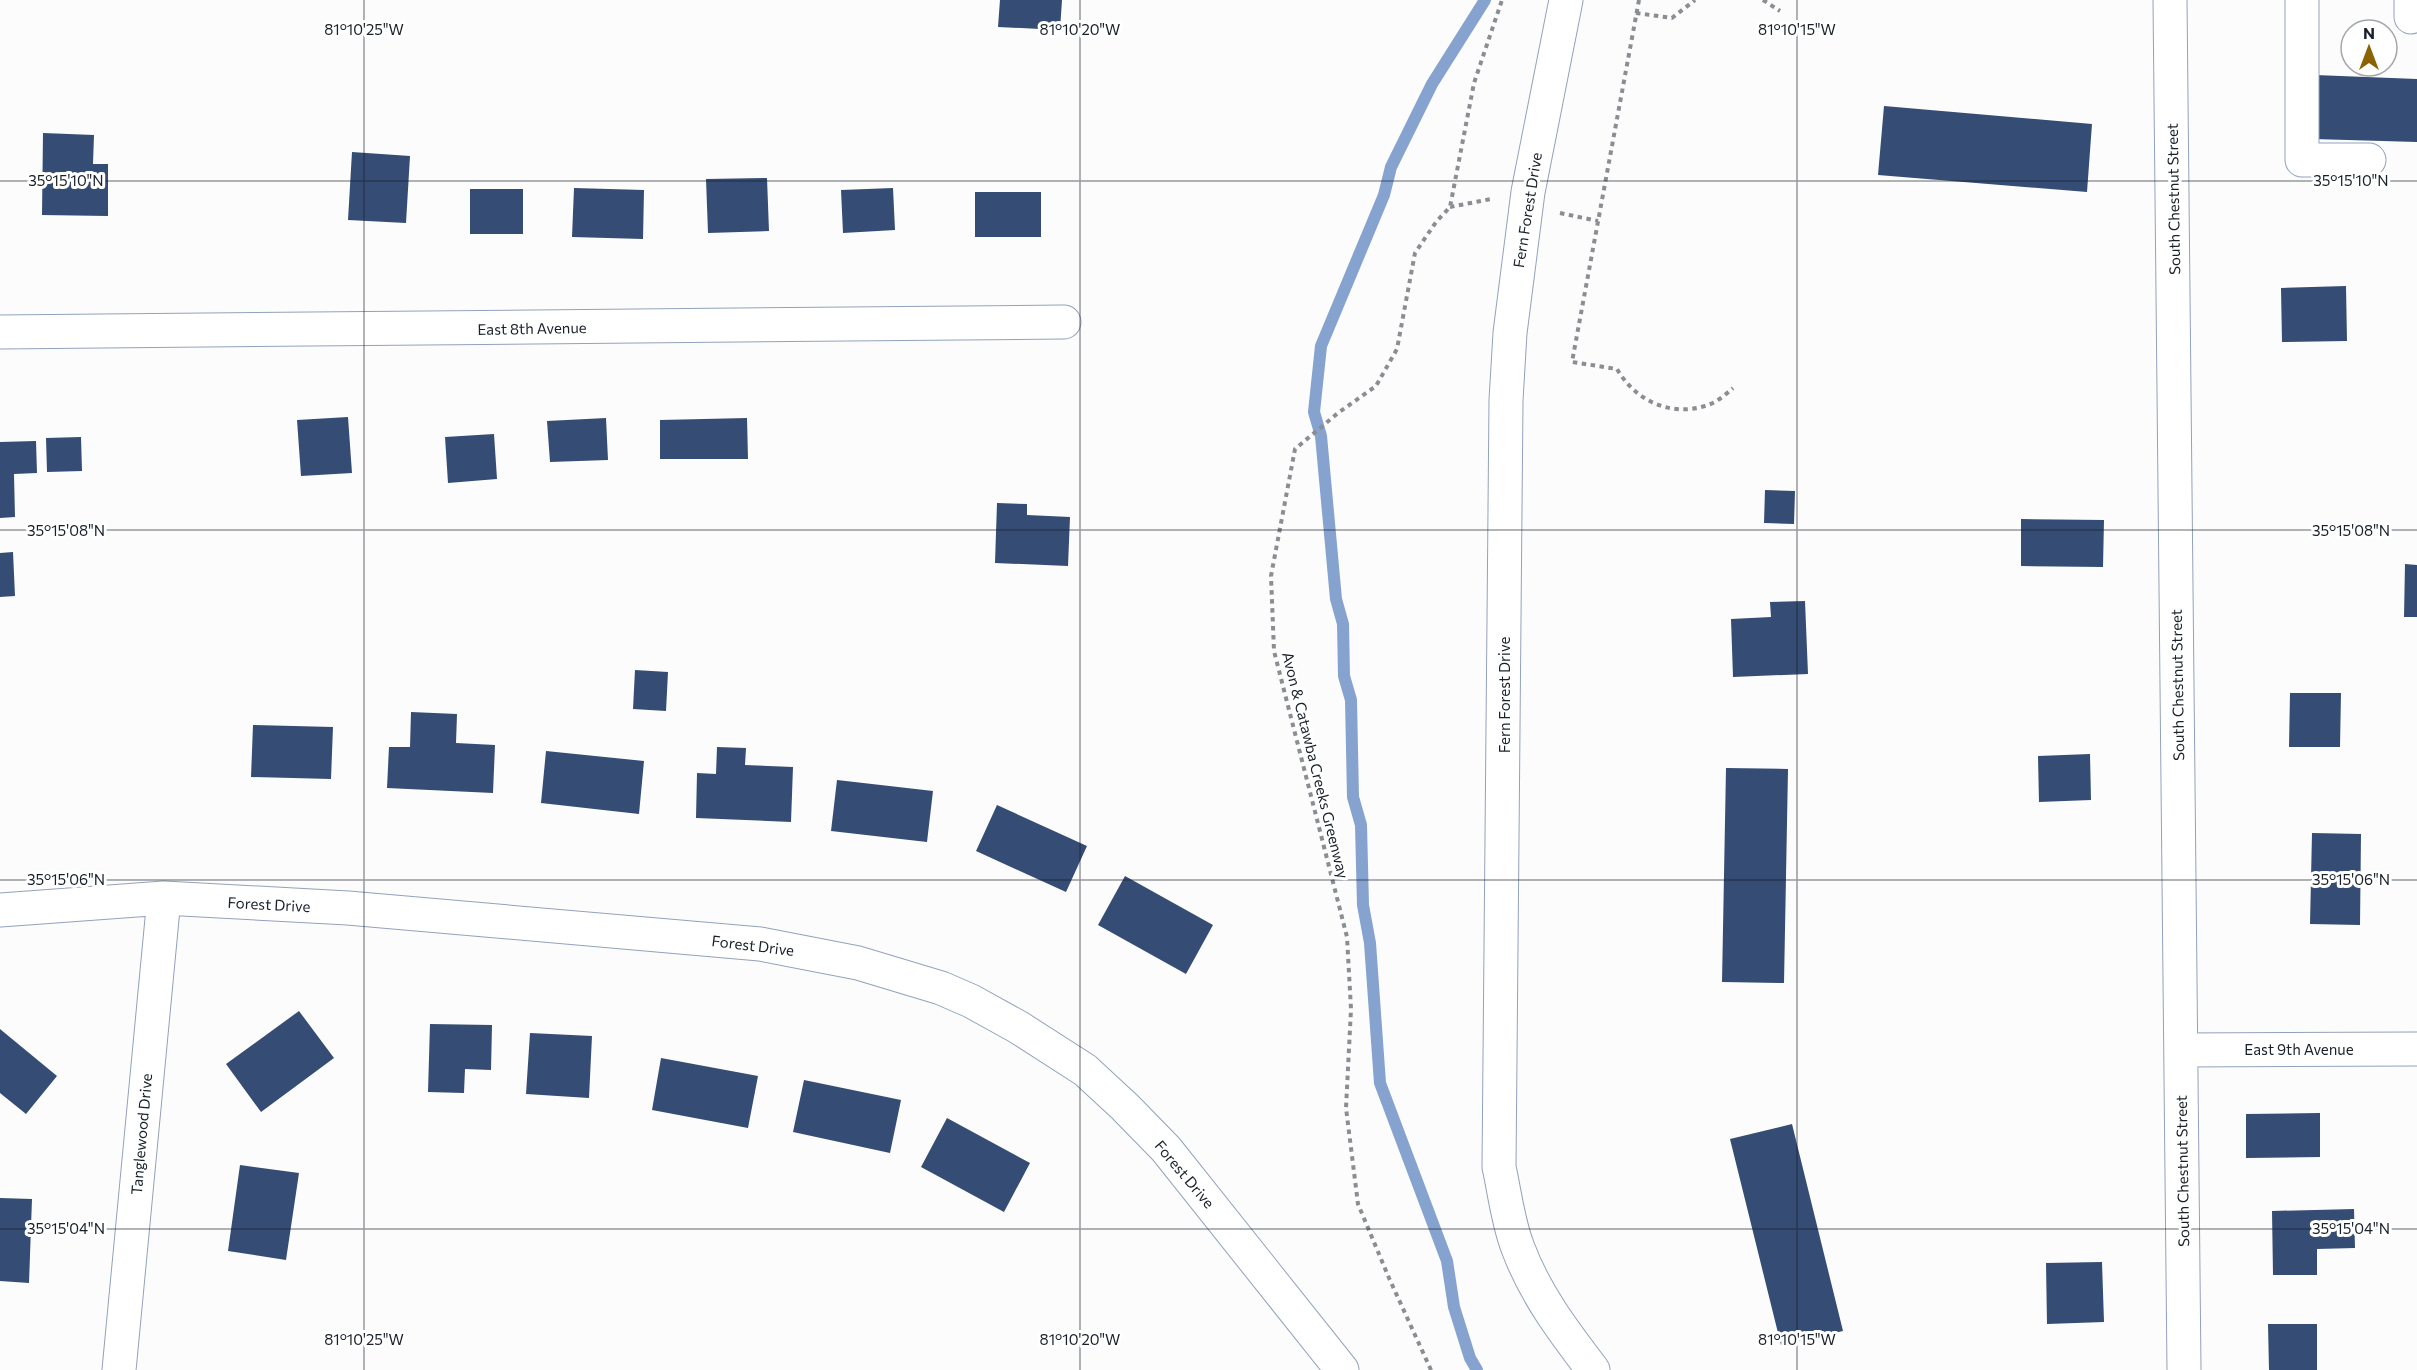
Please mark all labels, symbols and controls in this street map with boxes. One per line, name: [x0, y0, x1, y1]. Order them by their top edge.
north arrow: [2339, 18, 2399, 78]
text: 81°10'25"W: [324, 20, 404, 38]
text: 81°10'20"W: [1040, 20, 1120, 38]
text: 81°10'15"W: [1758, 20, 1836, 38]
text: N: [2363, 23, 2375, 42]
street label: South Chestnut Street: [2163, 123, 2183, 275]
street label: Fern Forest Drive: [1509, 151, 1545, 269]
text: 35°15'10"N: [28, 171, 104, 189]
text: 35°15'10"N: [2313, 171, 2389, 189]
street label: East 8th Avenue: [477, 318, 587, 338]
text: 35°15'08"N: [27, 521, 105, 539]
text: 35°15'08"N: [2312, 521, 2390, 539]
street label: South Chestnut Street: [2167, 609, 2187, 761]
street label: Fern Forest Drive: [1495, 637, 1513, 753]
street label: Avon & Catawba Creeks Greenway: [1279, 650, 1353, 880]
text: 35°15'06"N: [27, 870, 105, 888]
text: 35°15'06"N: [2312, 870, 2390, 888]
street label: Forest Drive: [227, 893, 311, 915]
street label: Forest Drive: [711, 931, 795, 959]
street label: East 9th Avenue: [2244, 1040, 2354, 1058]
street label: Tanglewood Drive: [127, 1072, 155, 1195]
street label: South Chestnut Street: [2172, 1095, 2192, 1247]
street label: Forest Drive: [1151, 1136, 1219, 1212]
text: 35°15'04"N: [27, 1219, 105, 1237]
text: 35°15'04"N: [2312, 1219, 2390, 1237]
text: 81°10'25"W: [324, 1330, 404, 1348]
text: 81°10'20"W: [1040, 1330, 1120, 1348]
text: 81°10'15"W: [1758, 1330, 1836, 1348]

